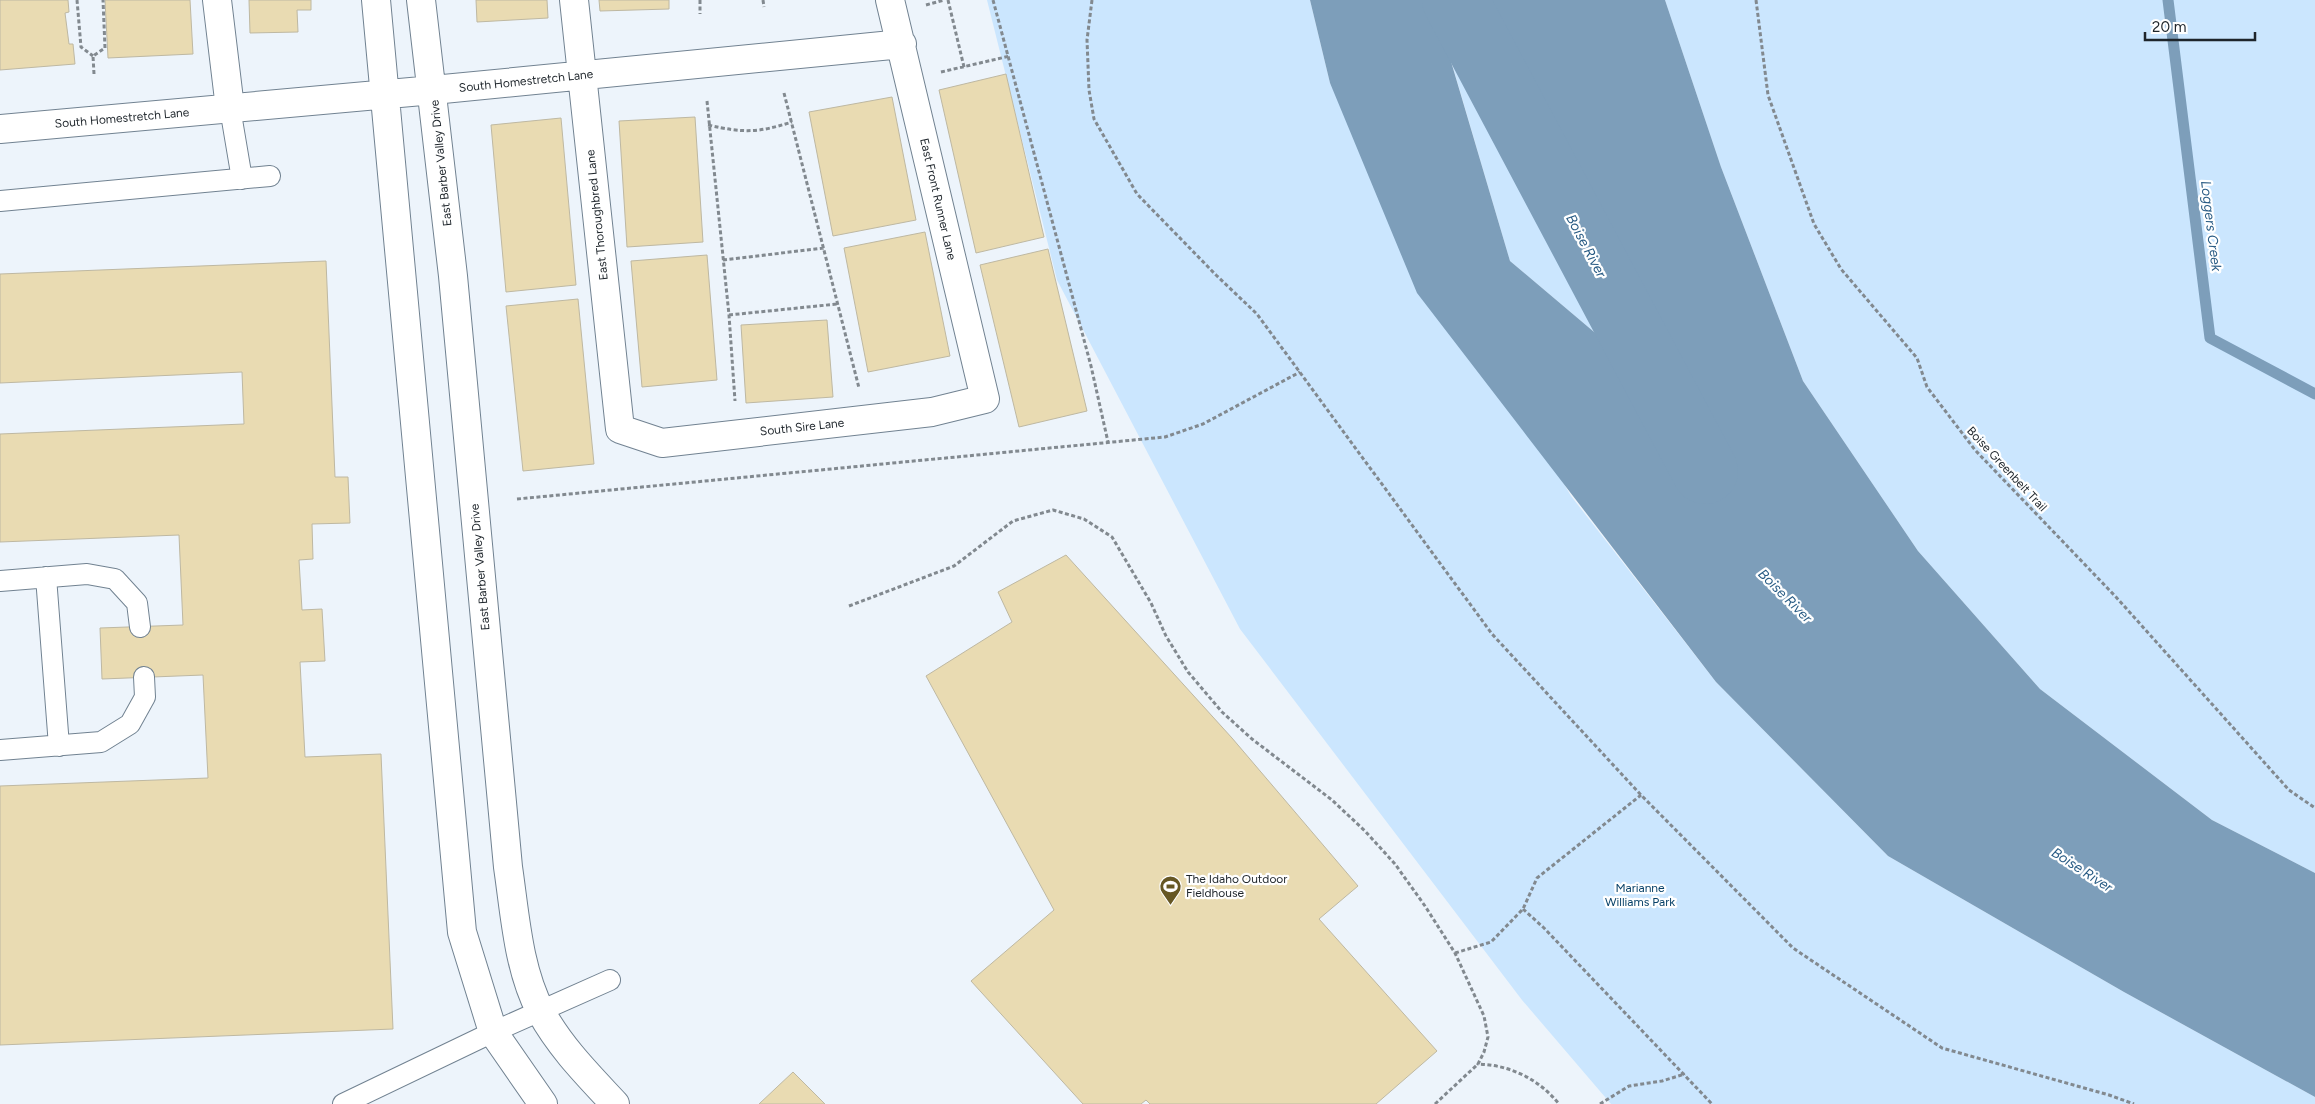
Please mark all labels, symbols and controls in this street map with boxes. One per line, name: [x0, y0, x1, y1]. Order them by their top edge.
scale bar: [2145, 10, 2255, 42]
text: 20 m: [2152, 18, 2186, 36]
street label: South Homestretch Lane: [458, 67, 594, 95]
street label: East Barber Valley Drive: [427, 99, 455, 227]
street label: South Homestretch Lane: [54, 105, 190, 131]
street label: East Front Runner Lane: [917, 137, 959, 262]
street label: East Thoroughbred Lane: [583, 149, 611, 281]
water label: Loggers Creek: [2197, 180, 2225, 274]
water label: Boise River: [1562, 211, 1610, 282]
street label: South Sire Lane: [759, 416, 845, 438]
street label: Boise Greenbelt Trail: [1964, 424, 2050, 514]
street label: East Barber Valley Drive: [467, 503, 493, 631]
water label: Boise River: [1755, 566, 1816, 627]
water label: Boise River: [2048, 844, 2117, 897]
place label: The Idaho Outdoor Fieldhouse: [1186, 872, 1287, 900]
sports icon: The Idaho Outdoor Fieldhouse: [1158, 874, 1182, 905]
park label: Marianne Williams Park: [1605, 881, 1675, 909]

